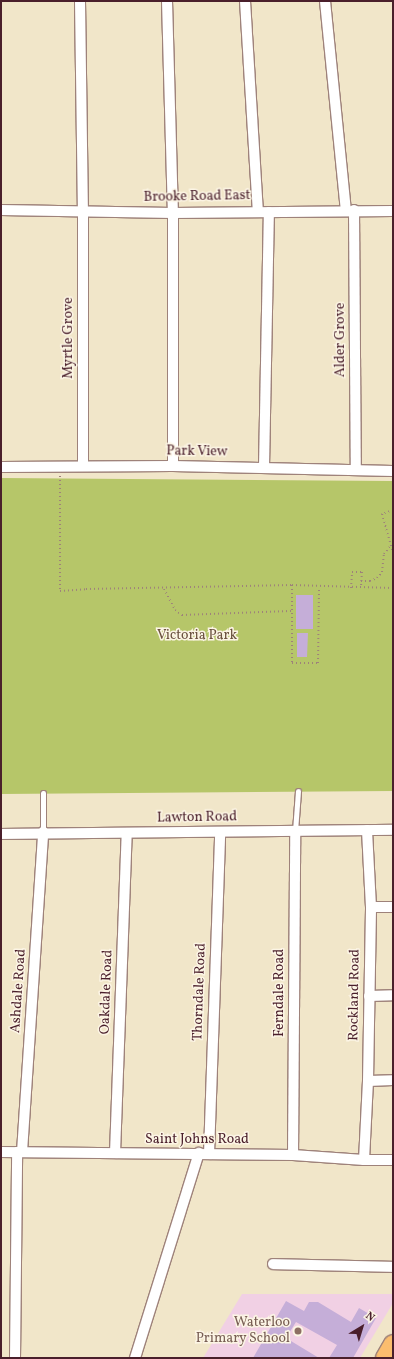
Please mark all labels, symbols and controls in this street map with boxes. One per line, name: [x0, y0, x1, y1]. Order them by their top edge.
street label: Brooke Road East: [143, 188, 251, 206]
street label: Myrtle Grove: [61, 297, 77, 379]
street label: Alder Grove: [333, 303, 349, 377]
street label: Park View: [166, 443, 228, 461]
park label: Victoria Park: [157, 628, 237, 644]
street label: Lawton Road: [157, 809, 237, 827]
street label: Thorndale Road: [190, 943, 210, 1041]
street label: Ashdale Road: [8, 948, 30, 1034]
street label: Oakdale Road: [97, 949, 117, 1035]
street label: Ferndale Road: [272, 949, 288, 1037]
street label: Rockland Road: [346, 949, 364, 1041]
street label: Saint Johns Road: [145, 1132, 249, 1148]
north arrow: [342, 1307, 382, 1347]
text: N: [362, 1309, 377, 1326]
place label: Waterloo Primary School: [195, 1315, 290, 1348]
marker: Waterloo Primary School: [293, 1326, 303, 1336]

